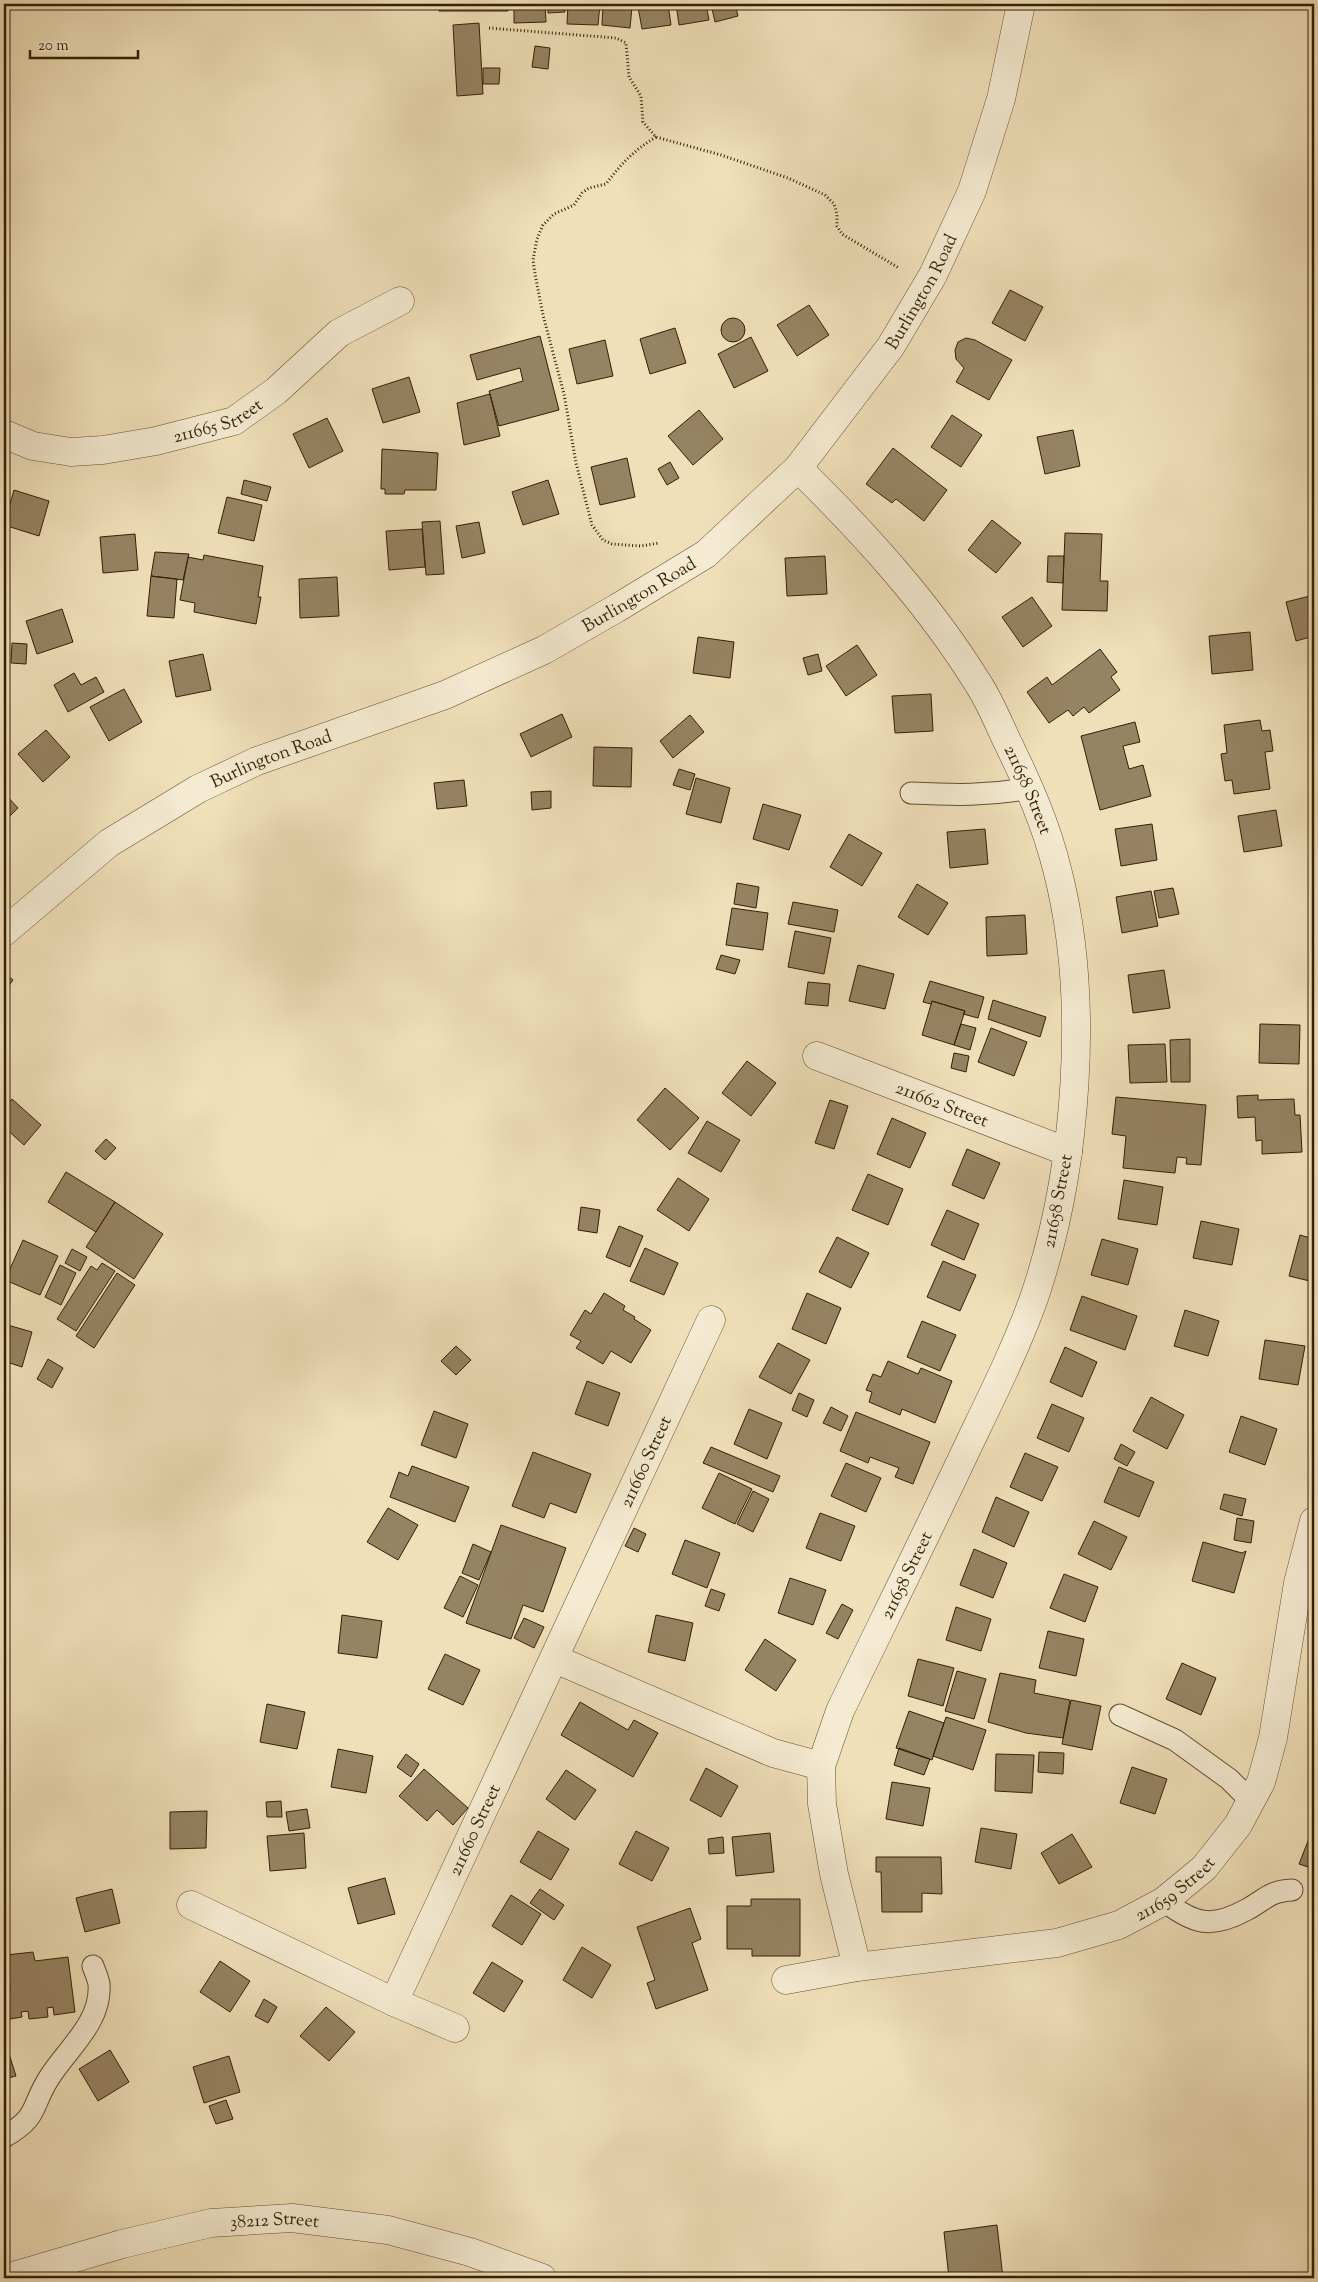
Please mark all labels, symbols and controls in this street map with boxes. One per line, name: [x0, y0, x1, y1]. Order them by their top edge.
scale bar: [30, 28, 138, 60]
text: 20 m: [38, 36, 69, 57]
street label: Burlington Road: [880, 230, 965, 355]
street label: 211665 Street: [170, 393, 269, 451]
street label: Burlington Road: [578, 552, 702, 640]
street label: Burlington Road: [207, 725, 336, 796]
street label: 211658 Street: [996, 741, 1057, 838]
street label: 211662 Street: [891, 1076, 991, 1135]
street label: 211658 Street: [1037, 1152, 1081, 1251]
street label: 211660 Street: [614, 1412, 680, 1513]
street label: 211658 Street: [875, 1527, 940, 1624]
street label: 211660 Street: [443, 1780, 508, 1881]
street label: 211659 Street: [1131, 1852, 1223, 1929]
street label: 38212 Street: [229, 2207, 320, 2237]

